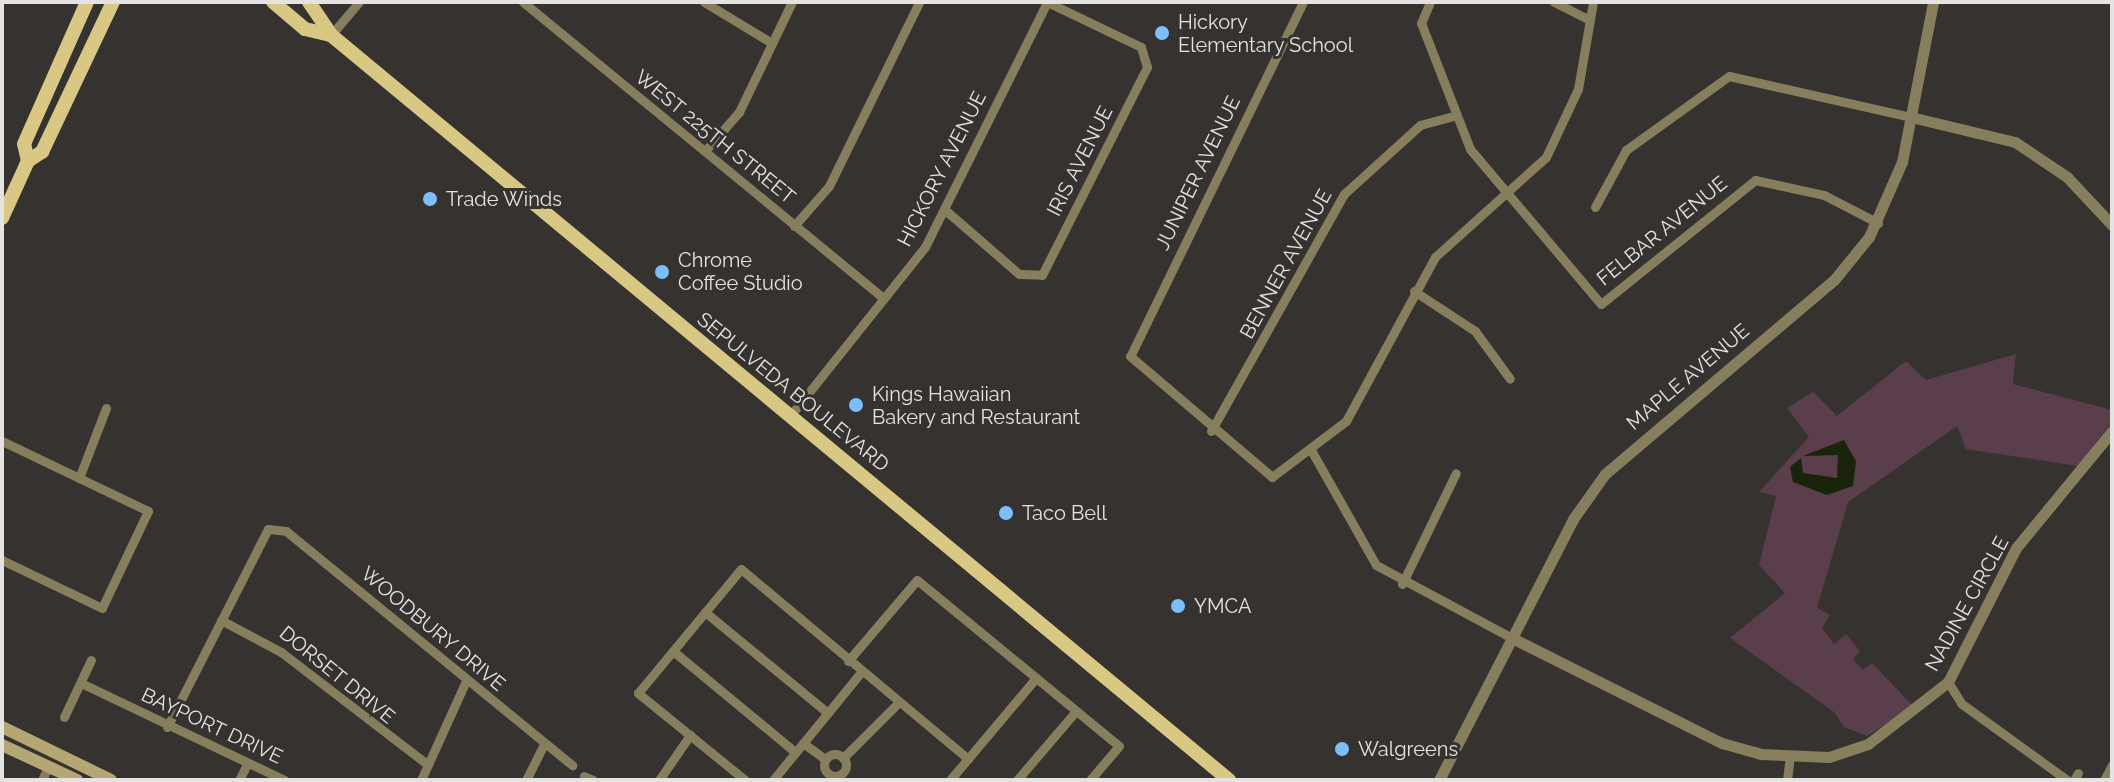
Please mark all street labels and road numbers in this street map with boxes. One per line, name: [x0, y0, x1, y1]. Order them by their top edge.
street label: WEST 225TH STREET: [630, 65, 800, 209]
street label: HICKORY AVENUE: [892, 87, 992, 251]
street label: JUNIPER AVENUE: [1150, 92, 1246, 254]
street label: IRIS AVENUE: [1042, 102, 1118, 220]
street label: FELBAR AVENUE: [1592, 171, 1732, 291]
street label: BENNER AVENUE: [1235, 185, 1337, 343]
street label: SEPULVEDA BOULEVARD: [692, 307, 894, 477]
street label: MAPLE AVENUE: [1622, 319, 1754, 435]
street label: NADINE CIRCLE: [1920, 532, 2014, 676]
street label: WOODBURY DRIVE: [356, 561, 510, 697]
street label: DORSET DRIVE: [274, 621, 400, 729]
street label: BAYPORT DRIVE: [137, 683, 287, 769]

